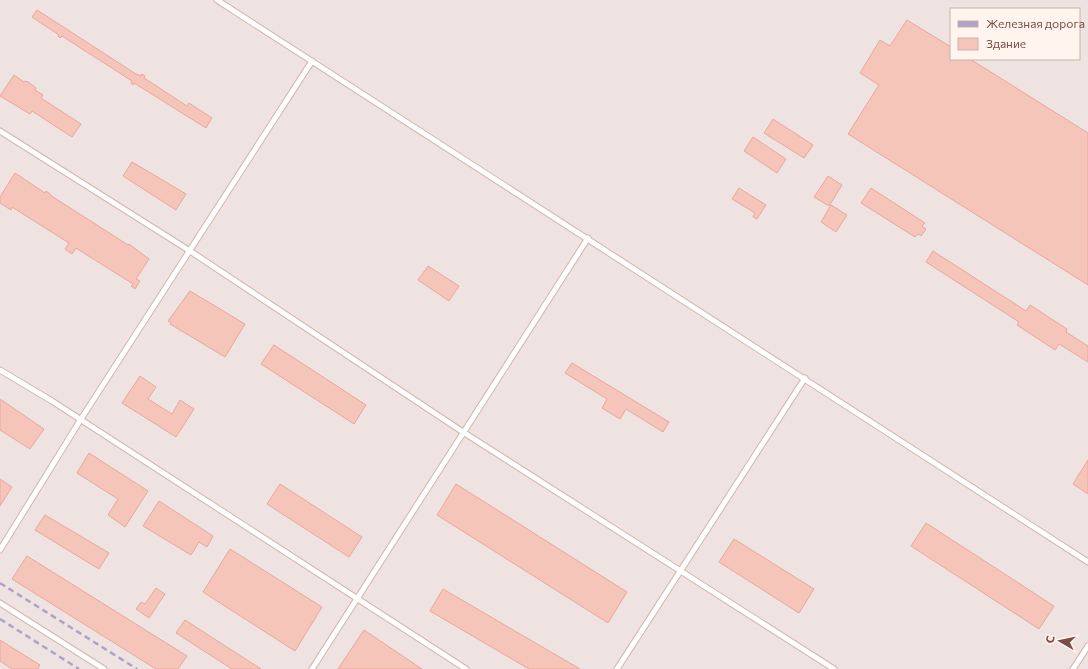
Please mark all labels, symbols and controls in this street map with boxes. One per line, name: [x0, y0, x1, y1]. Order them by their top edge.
legend: [950, 8, 1080, 60]
text: Железная дорога: [986, 16, 1085, 30]
text: Здание: [986, 36, 1026, 50]
north arrow: [1040, 621, 1080, 661]
text: С: [1043, 634, 1057, 644]

